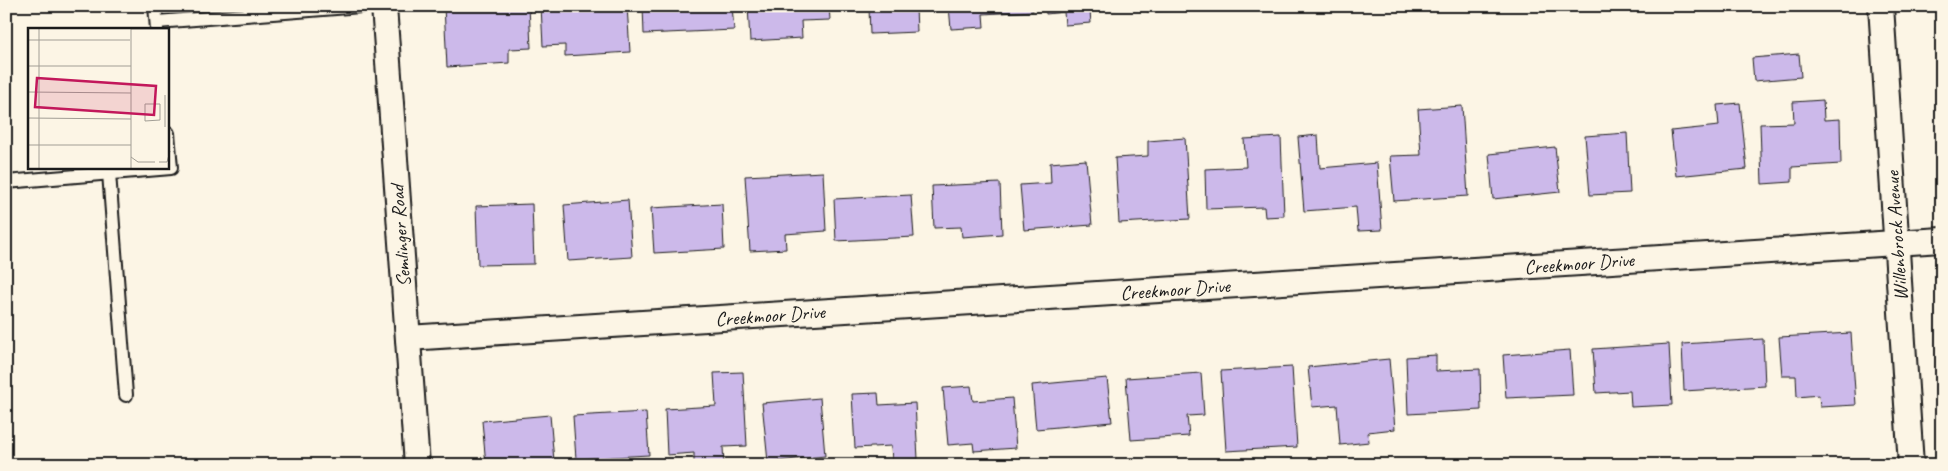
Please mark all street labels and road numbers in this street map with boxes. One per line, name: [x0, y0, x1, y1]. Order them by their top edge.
street label: Willenbrock Avenue: [1879, 169, 1913, 301]
street label: Semlinger Road: [384, 181, 417, 288]
street label: Creekmoor Drive: [1523, 247, 1636, 280]
street label: Creekmoor Drive: [1119, 273, 1232, 306]
street label: Creekmoor Drive: [714, 299, 827, 332]

